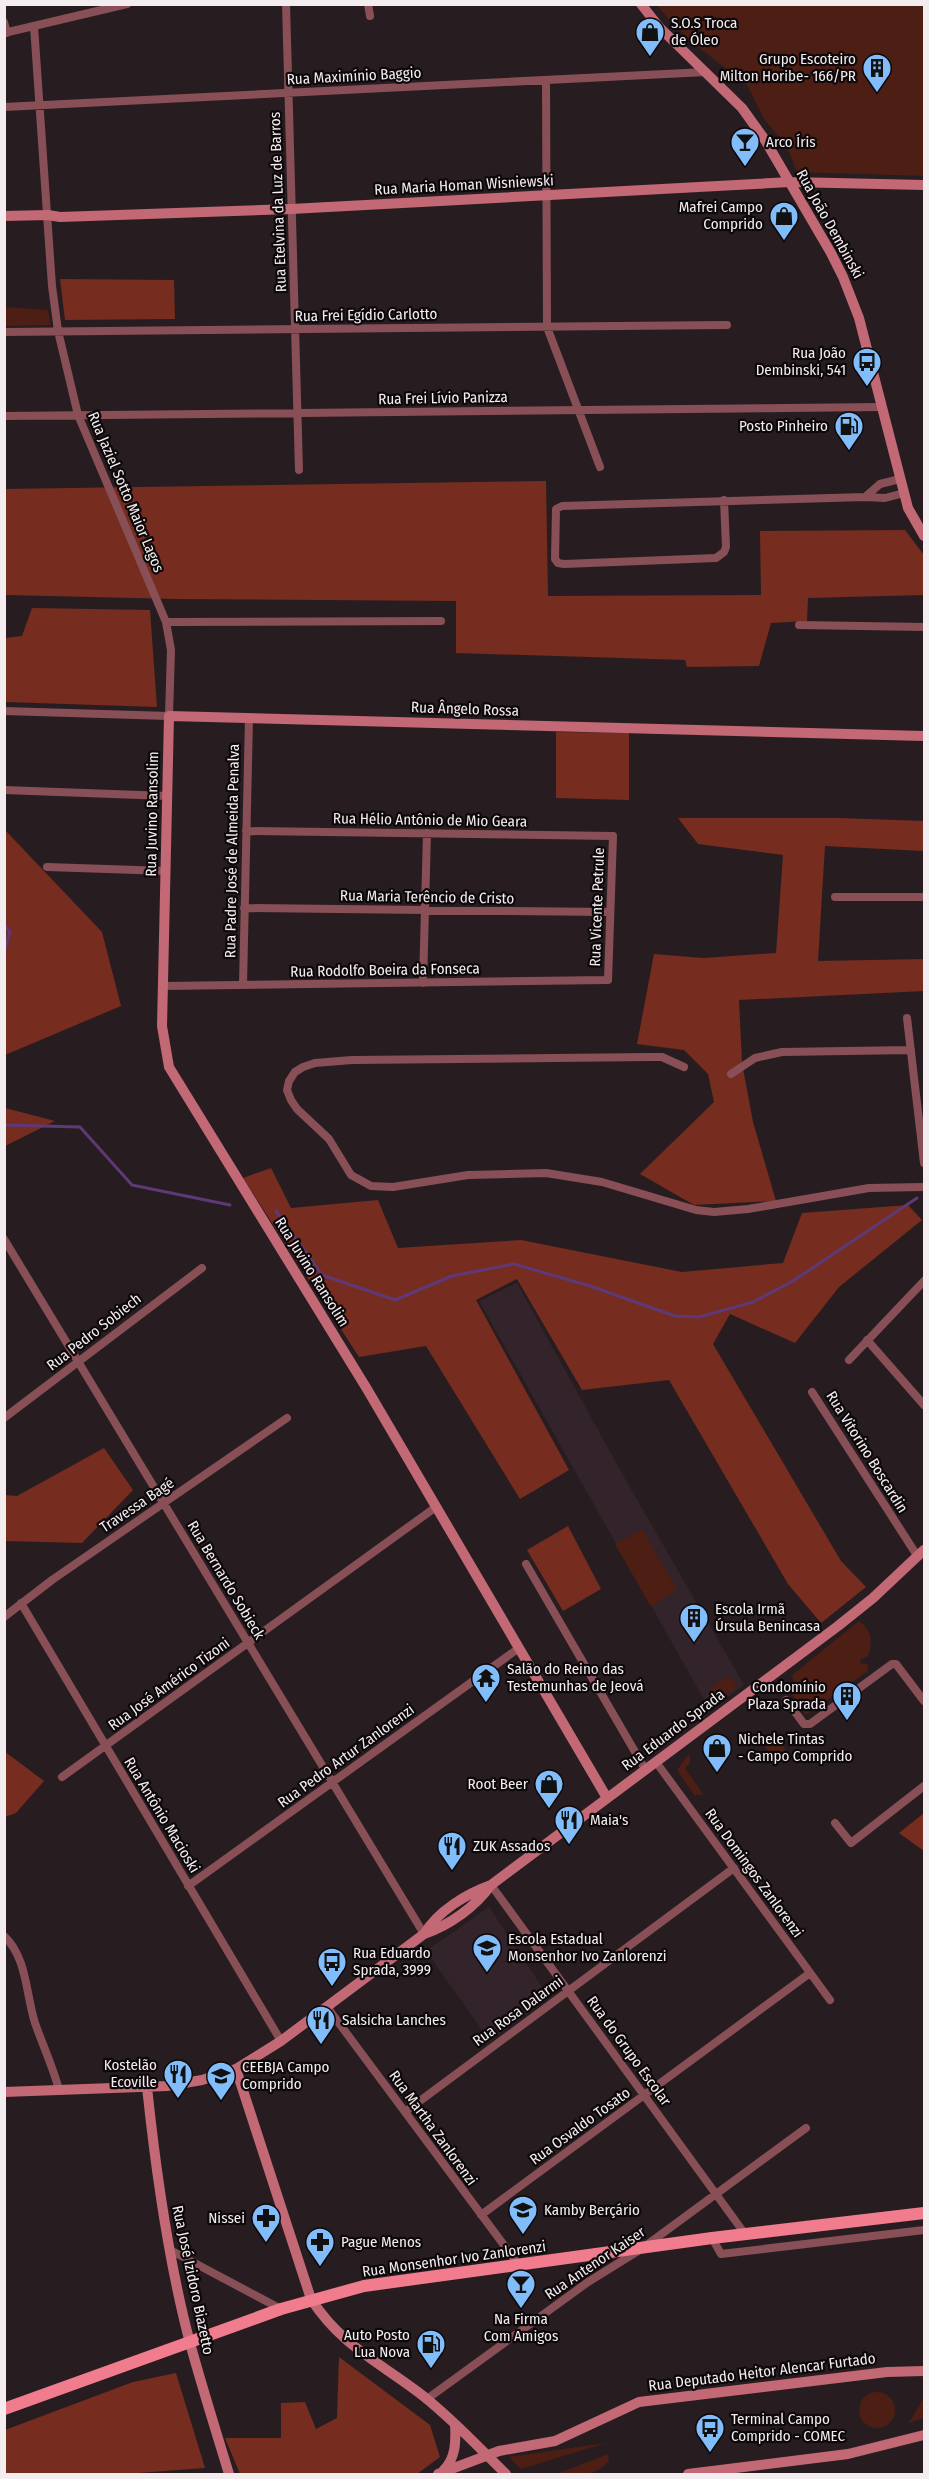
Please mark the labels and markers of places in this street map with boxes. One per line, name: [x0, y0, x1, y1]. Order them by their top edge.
place label: S.O.S Troca de Óleo: [671, 14, 737, 49]
shop icon: S.O.S Troca de Óleo: [634, 16, 666, 58]
place label: Grupo Escoteiro Milton Horibe- 166/PR: [720, 50, 856, 85]
building icon: Grupo Escoteiro Milton Horibe- 166/PR: [861, 52, 893, 94]
bar icon: Arco Íris: [729, 126, 761, 168]
place label: Arco Íris: [766, 133, 816, 151]
place label: Mafrei Campo Comprido: [679, 198, 763, 233]
shop icon: Mafrei Campo Comprido: [768, 200, 800, 242]
place label: Rua João Dembinski, 541: [756, 344, 846, 379]
bus stop icon: Rua João Dembinski, 541: [851, 346, 883, 388]
fuel station icon: Posto Pinheiro: [833, 410, 865, 452]
place label: Posto Pinheiro: [739, 417, 828, 435]
place label: Escola Irmã Úrsula Benincasa: [715, 1600, 820, 1635]
building icon: Escola Irmã Úrsula Benincasa: [678, 1602, 710, 1644]
place label: Salão do Reino das Testemunhas de Jeová: [507, 1660, 644, 1695]
temple icon: Salão do Reino das Testemunhas de Jeová: [470, 1662, 502, 1704]
place label: Condomínio Plaza Sprada: [748, 1678, 826, 1713]
building icon: Condomínio Plaza Sprada: [831, 1680, 863, 1722]
place label: Nichele Tintas - Campo Comprido: [738, 1730, 853, 1765]
shop icon: Nichele Tintas - Campo Comprido: [701, 1732, 733, 1774]
shop icon: Root Beer: [533, 1768, 565, 1810]
place label: Root Beer: [468, 1775, 529, 1793]
restaurant icon: Maia's: [553, 1804, 585, 1846]
place label: Maia's: [590, 1811, 628, 1829]
restaurant icon: ZUK Assados: [436, 1830, 468, 1872]
place label: ZUK Assados: [473, 1837, 550, 1855]
place label: Escola Estadual Monsenhor Ivo Zanlorenzi: [508, 1930, 666, 1965]
school or university icon: Escola Estadual Monsenhor Ivo Zanlorenzi: [471, 1932, 503, 1974]
place label: Rua Eduardo Sprada, 3999: [353, 1944, 431, 1979]
bus stop icon: Rua Eduardo Sprada, 3999: [316, 1946, 348, 1988]
restaurant icon: Salsicha Lanches: [305, 2004, 337, 2046]
place label: Salsicha Lanches: [342, 2011, 446, 2029]
place label: Kostelão Ecoville: [104, 2056, 157, 2091]
restaurant icon: Kostelão Ecoville: [162, 2058, 194, 2100]
place label: CEEBJA Campo Comprido: [242, 2058, 330, 2093]
school or university icon: CEEBJA Campo Comprido: [205, 2060, 237, 2102]
school or university icon: Kamby Berçário: [507, 2194, 539, 2236]
place label: Kamby Berçário: [544, 2201, 640, 2219]
pharmacy icon: Nissei: [250, 2202, 282, 2244]
place label: Nissei: [208, 2209, 245, 2227]
pharmacy icon: Pague Menos: [304, 2226, 336, 2268]
place label: Pague Menos: [341, 2233, 421, 2251]
bar icon: Na Firma Com Amigos: [505, 2268, 537, 2310]
place label: Na Firma Com Amigos: [484, 2310, 558, 2345]
place label: Auto Posto Lua Nova: [344, 2326, 410, 2361]
fuel station icon: Auto Posto Lua Nova: [415, 2328, 447, 2370]
place label: Terminal Campo Comprido - COMEC: [731, 2410, 845, 2445]
bus stop icon: Terminal Campo Comprido - COMEC: [694, 2412, 726, 2454]

